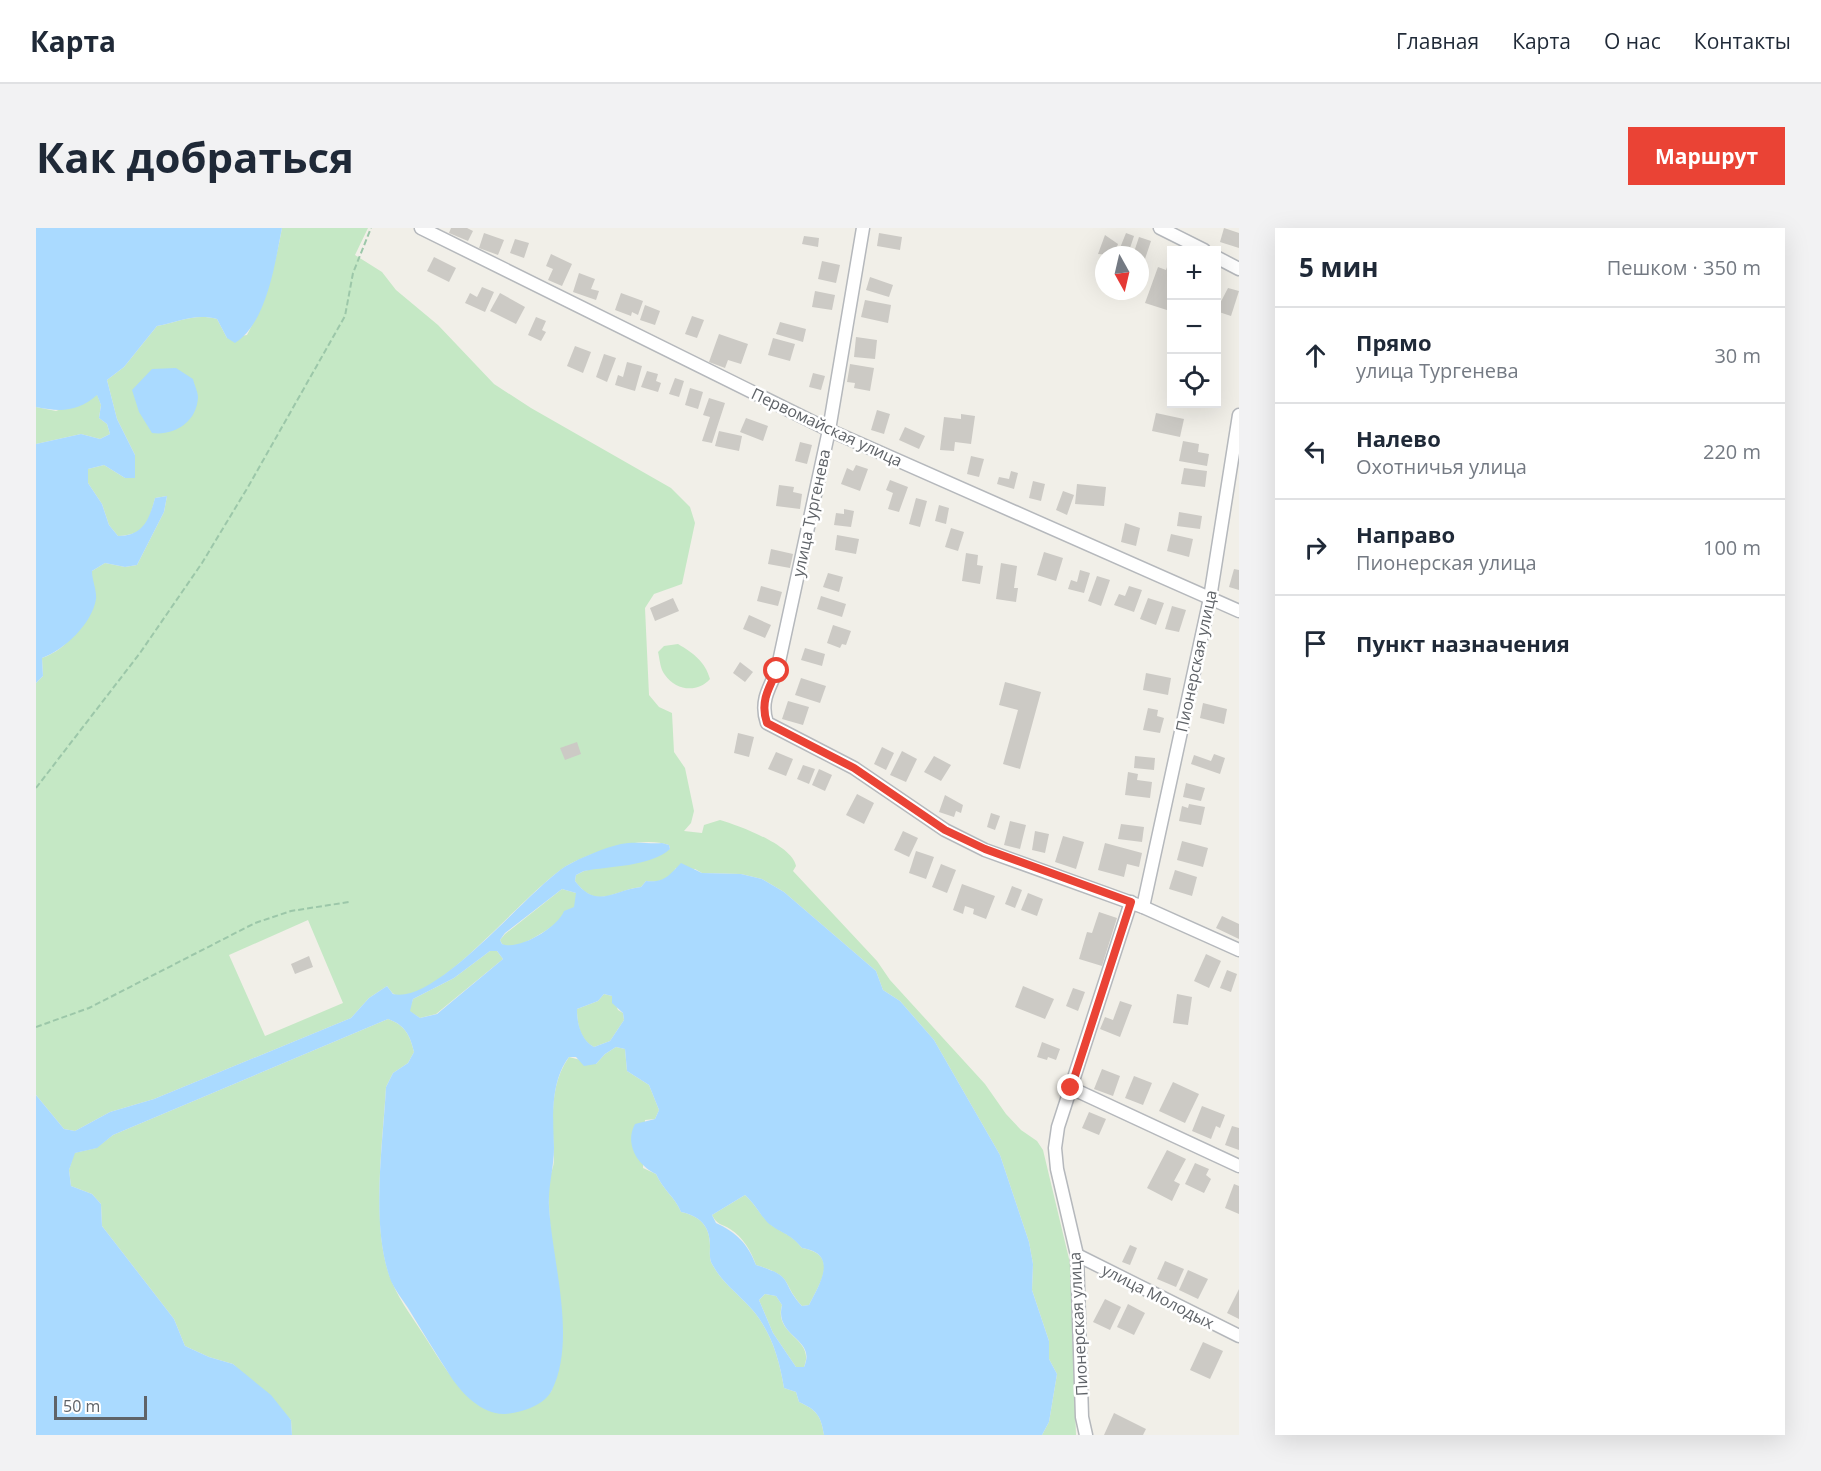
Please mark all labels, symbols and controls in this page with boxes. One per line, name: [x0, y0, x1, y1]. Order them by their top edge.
text: Карта: [30, 22, 116, 60]
text: Главная: [1396, 27, 1479, 55]
text: Карта: [1512, 27, 1571, 55]
text: О нас: [1604, 27, 1661, 55]
text: Контакты: [1694, 27, 1791, 55]
button: Маршрут: [1628, 127, 1785, 185]
text: Как добраться: [36, 128, 354, 185]
north arrow: [1095, 246, 1149, 300]
map controls: [1167, 246, 1221, 408]
button: +: [1167, 246, 1221, 300]
text: 5 мин: [1299, 249, 1379, 285]
text: Пешком · 350 m: [1607, 254, 1761, 281]
button: −: [1167, 300, 1221, 354]
text: Прямо: [1356, 327, 1432, 357]
icon: ahead: [1299, 339, 1332, 372]
text: 30 m: [1714, 342, 1761, 369]
button: locate: [1167, 354, 1221, 408]
text: улица Тургенева: [1356, 357, 1519, 384]
street label: Первомайская улица: [748, 382, 906, 472]
text: Налево: [1356, 423, 1441, 453]
icon: left: [1299, 435, 1332, 468]
text: 220 m: [1703, 438, 1761, 465]
street label: улица Тургенева: [787, 447, 835, 579]
text: Охотничья улица: [1356, 453, 1527, 480]
text: Направо: [1356, 519, 1455, 549]
icon: right: [1299, 531, 1332, 564]
text: 100 m: [1703, 534, 1761, 561]
text: Пионерская улица: [1356, 549, 1537, 576]
street label: Пионерская улица: [1170, 588, 1222, 734]
icon: arrive: [1299, 627, 1332, 660]
text: Пункт назначения: [1356, 628, 1570, 658]
route start: [763, 657, 789, 683]
route end: [1057, 1074, 1083, 1100]
street label: Пионерская улица: [1063, 1251, 1093, 1397]
street label: улица Молодых: [1098, 1258, 1218, 1334]
scale bar: [54, 1393, 147, 1420]
text: 50 m: [63, 1395, 100, 1417]

